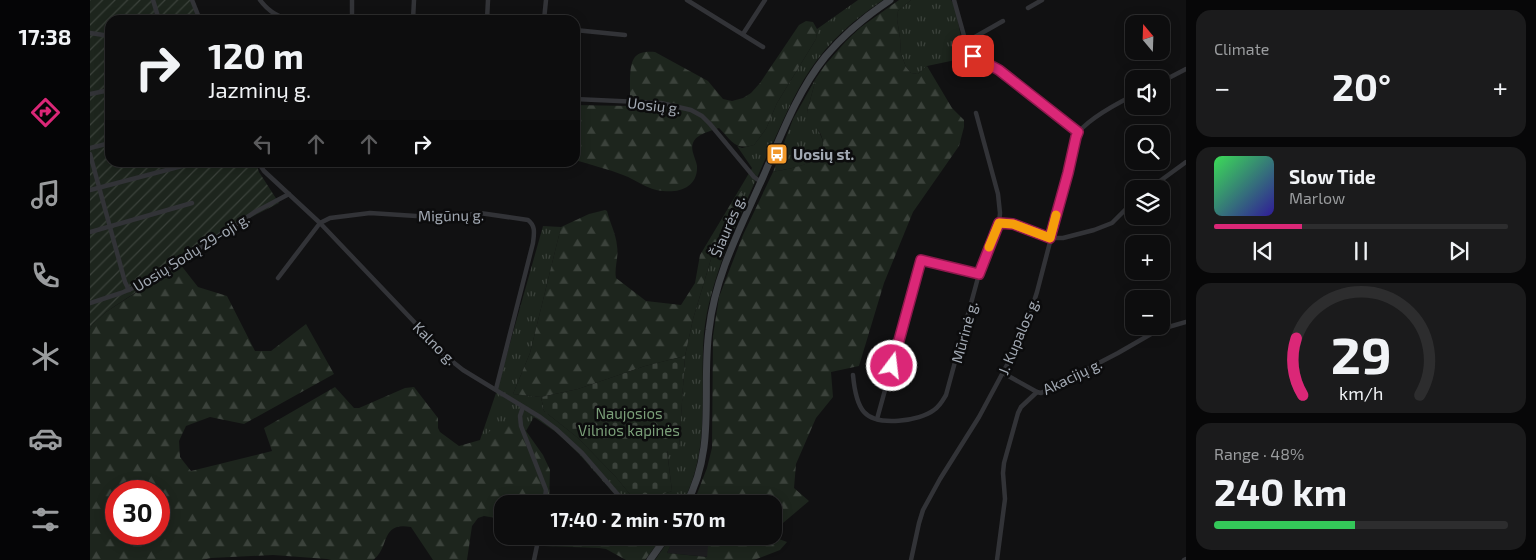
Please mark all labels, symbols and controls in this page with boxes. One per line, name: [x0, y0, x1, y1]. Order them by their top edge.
north arrow: [1125, 15, 1170, 60]
map controls: [1125, 15, 1170, 335]
text: 17:38: [19, 23, 71, 49]
text: 120 m: [208, 34, 304, 76]
icon: right: [125, 35, 190, 100]
pin: [952, 35, 994, 77]
text: Climate: [1214, 39, 1269, 58]
icon: arrive: [959, 42, 987, 70]
text: 20°: [1332, 63, 1391, 109]
button: sound: [1125, 70, 1170, 115]
text: −: [1214, 70, 1230, 104]
text: +: [1493, 70, 1508, 104]
text: Jazminų g.: [208, 76, 311, 102]
street label: Uosių g.: [626, 93, 682, 117]
icon: directions: [28, 95, 63, 130]
button: search: [1125, 125, 1170, 170]
icon: left: [249, 130, 277, 158]
icon: ahead: [302, 130, 330, 158]
icon: ahead: [355, 130, 383, 158]
icon: right: [408, 130, 436, 158]
bus stop icon: Uosių st.: [765, 142, 789, 166]
place label: Uosių st.: [793, 145, 854, 163]
text: Slow Tide: [1289, 165, 1376, 188]
icon: music: [28, 177, 63, 212]
button: layers: [1125, 180, 1170, 225]
text: Marlow: [1289, 188, 1345, 207]
street label: Šiaurės g.: [706, 192, 748, 260]
street label: Migūnų g.: [418, 205, 484, 225]
street label: Uosių Sodų 29-oji g.: [129, 209, 253, 296]
button: +: [1125, 235, 1170, 280]
icon: previous: [1249, 237, 1277, 265]
icon: pause: [1347, 237, 1375, 265]
icon: next: [1445, 237, 1473, 265]
icon: phone: [28, 258, 63, 293]
button: −: [1125, 290, 1170, 335]
street label: J. Kupalos g.: [994, 295, 1042, 377]
street label: Mūrinė g.: [947, 299, 981, 365]
street label: Kalno g.: [410, 318, 460, 368]
text: 29: [1331, 322, 1391, 384]
icon: climate: [28, 339, 63, 374]
position arrow: [865, 339, 917, 391]
street label: Akacijų g.: [1039, 354, 1105, 399]
text: km/h: [1339, 382, 1383, 404]
park label: Naujosios Vilnios kapinės: [578, 404, 680, 439]
icon: car: [28, 421, 63, 456]
text: Range · 48%: [1214, 444, 1304, 463]
text: 240 km: [1214, 468, 1347, 514]
speed limit sign: 30: [105, 480, 170, 545]
icon: filters: [28, 502, 63, 537]
text: 17:40 · 2 min · 570 m: [550, 508, 726, 531]

